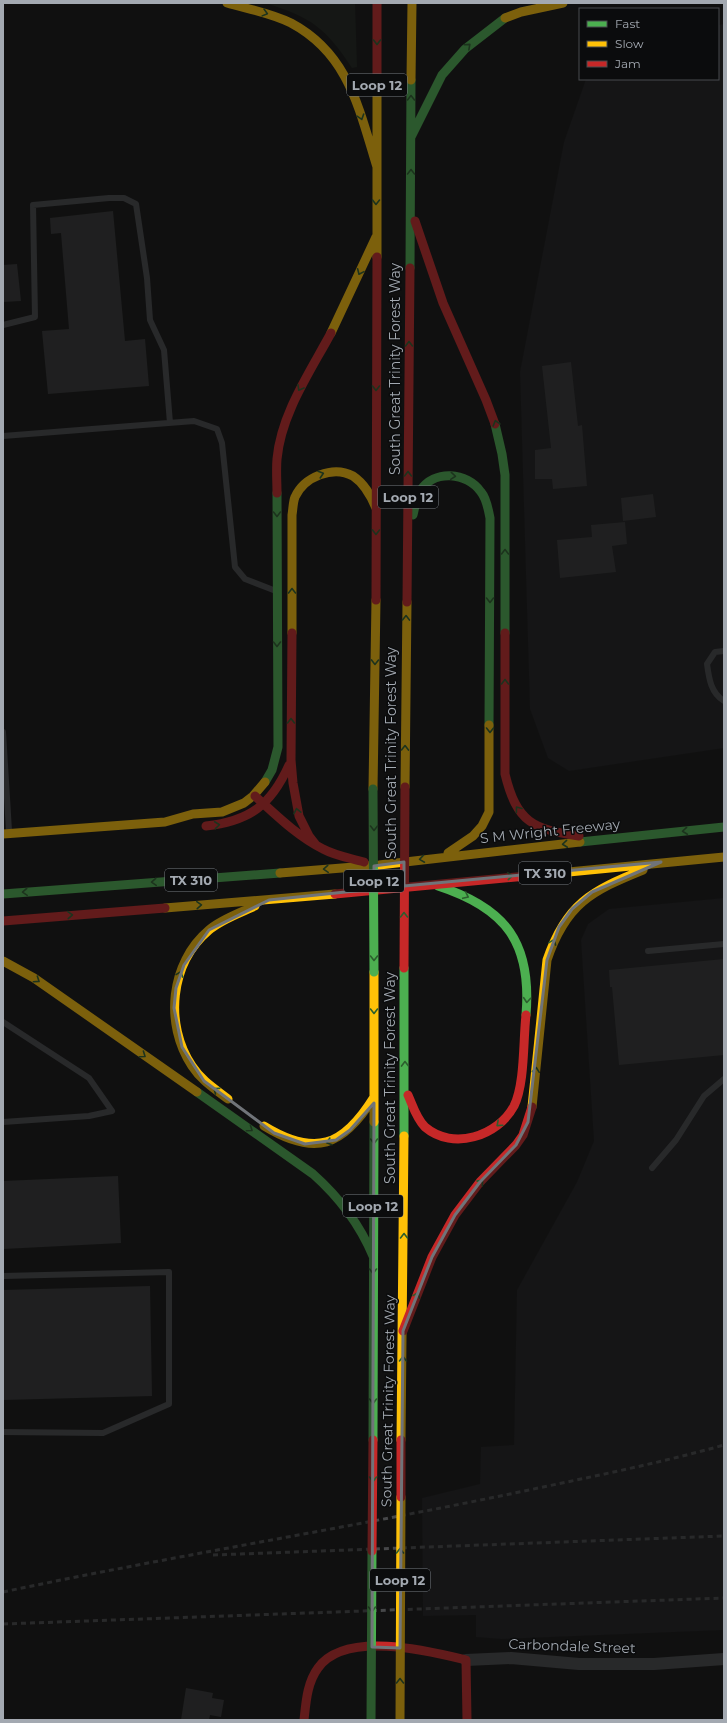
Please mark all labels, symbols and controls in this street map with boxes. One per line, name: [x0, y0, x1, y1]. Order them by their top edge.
one-way arrow: [261, 8, 268, 17]
legend: [579, 8, 719, 80]
text: Fast: [615, 16, 640, 31]
text: Slow: [615, 36, 644, 51]
one-way arrow: [373, 39, 381, 45]
one-way arrow: [464, 44, 471, 51]
text: Jam: [614, 56, 641, 71]
road number: Loop 12: [347, 74, 407, 96]
one-way arrow: [407, 95, 415, 101]
one-way arrow: [356, 113, 365, 120]
one-way arrow: [406, 169, 415, 175]
one-way arrow: [372, 199, 380, 205]
street label: South Great Trinity Forest Way: [386, 262, 404, 475]
one-way arrow: [357, 268, 365, 276]
one-way arrow: [405, 341, 413, 347]
one-way arrow: [298, 384, 305, 391]
one-way arrow: [372, 385, 380, 391]
one-way arrow: [492, 420, 501, 427]
one-way arrow: [318, 470, 325, 479]
one-way arrow: [404, 471, 412, 477]
one-way arrow: [450, 471, 456, 480]
road number: Loop 12: [378, 486, 438, 508]
one-way arrow: [273, 511, 281, 517]
one-way arrow: [372, 529, 381, 535]
one-way arrow: [501, 549, 509, 555]
one-way arrow: [288, 588, 296, 594]
one-way arrow: [486, 597, 494, 603]
one-way arrow: [402, 615, 411, 621]
one-way arrow: [273, 641, 281, 647]
street label: South Great Trinity Forest Way: [382, 646, 400, 859]
one-way arrow: [371, 659, 379, 665]
one-way arrow: [501, 679, 509, 685]
one-way arrow: [287, 718, 295, 724]
one-way arrow: [486, 727, 494, 733]
one-way arrow: [401, 745, 409, 751]
one-way arrow: [516, 806, 523, 813]
one-way arrow: [293, 808, 302, 814]
street label: S M Wright Freeway: [479, 815, 621, 847]
one-way arrow: [214, 821, 221, 830]
one-way arrow: [370, 825, 378, 831]
one-way arrow: [682, 826, 688, 835]
one-way arrow: [562, 839, 568, 848]
one-way arrow: [419, 855, 425, 864]
road number: TX 310: [519, 862, 571, 884]
one-way arrow: [323, 865, 329, 874]
road number: TX 310: [165, 869, 217, 891]
road number: Loop 12: [344, 870, 404, 892]
one-way arrow: [507, 872, 513, 881]
one-way arrow: [151, 878, 157, 887]
one-way arrow: [22, 888, 28, 897]
one-way arrow: [462, 891, 469, 899]
one-way arrow: [196, 901, 202, 910]
one-way arrow: [67, 911, 73, 920]
one-way arrow: [400, 912, 408, 918]
one-way arrow: [548, 938, 556, 945]
one-way arrow: [370, 955, 378, 961]
one-way arrow: [176, 971, 184, 978]
street label: South Great Trinity Forest Way: [381, 971, 399, 1184]
one-way arrow: [33, 975, 40, 983]
one-way arrow: [522, 997, 531, 1003]
one-way arrow: [370, 1008, 378, 1014]
one-way arrow: [139, 1050, 146, 1057]
one-way arrow: [401, 1061, 409, 1067]
one-way arrow: [531, 1067, 540, 1073]
one-way arrow: [213, 1087, 220, 1094]
one-way arrow: [496, 1119, 504, 1126]
one-way arrow: [245, 1124, 252, 1131]
one-way arrow: [326, 1137, 333, 1146]
one-way arrow: [370, 1138, 378, 1144]
one-way arrow: [476, 1179, 484, 1187]
road number: Loop 12: [343, 1195, 403, 1217]
one-way arrow: [400, 1233, 408, 1239]
one-way arrow: [369, 1268, 377, 1274]
one-way arrow: [413, 1291, 421, 1298]
street label: South Great Trinity Forest Way: [377, 1294, 399, 1507]
one-way arrow: [398, 1356, 407, 1362]
one-way arrow: [369, 1398, 377, 1404]
one-way arrow: [369, 1476, 377, 1482]
one-way arrow: [396, 1548, 404, 1554]
road number: Loop 12: [370, 1569, 430, 1591]
one-way arrow: [368, 1606, 376, 1612]
street label: Carbondale Street: [508, 1635, 636, 1657]
one-way arrow: [396, 1678, 404, 1684]

